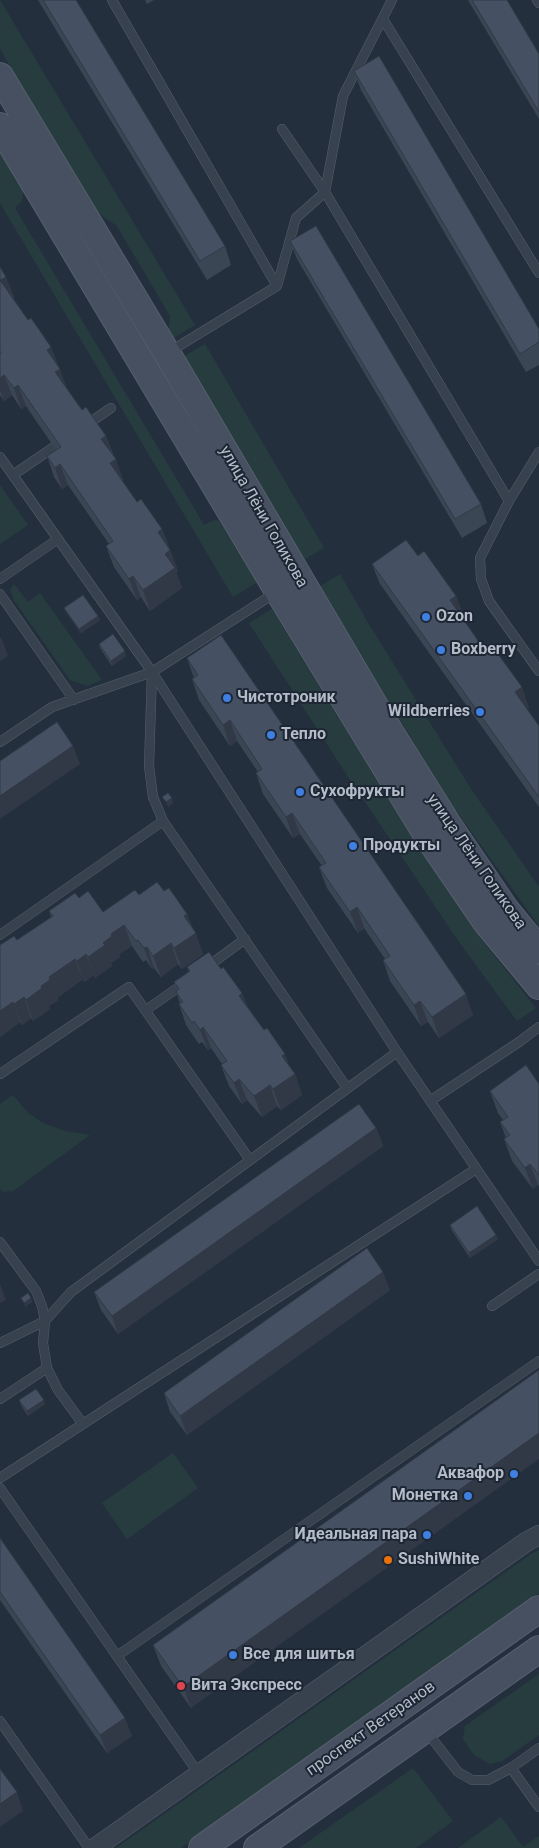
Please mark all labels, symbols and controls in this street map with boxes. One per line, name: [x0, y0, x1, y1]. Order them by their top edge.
street label: улица Лёни Голикова: [215, 443, 311, 591]
place label: Ozon: [436, 607, 473, 627]
marker: Ozon: [420, 611, 432, 623]
place label: Boxberry: [451, 640, 516, 660]
marker: Boxberry: [435, 644, 447, 656]
place label: Чистотроник: [237, 688, 336, 708]
marker: Чистотроник: [221, 692, 233, 704]
place label: Wildberries: [388, 702, 470, 722]
marker: Wildberries: [474, 706, 486, 718]
place label: Тепло: [281, 725, 326, 745]
marker: Тепло: [265, 729, 277, 741]
place label: Сухофрукты: [310, 782, 405, 802]
marker: Сухофрукты: [294, 786, 306, 798]
street label: улица Лёни Голикова: [422, 791, 530, 933]
place label: Продукты: [363, 836, 440, 856]
marker: Продукты: [347, 840, 359, 852]
place label: Аквафор: [437, 1464, 504, 1484]
marker: Аквафор: [508, 1468, 520, 1480]
place label: Монетка: [392, 1486, 458, 1506]
marker: Монетка: [462, 1490, 474, 1502]
place label: Идеальная пара: [295, 1525, 417, 1545]
marker: Идеальная пара: [421, 1529, 433, 1541]
place label: SushiWhite: [398, 1550, 479, 1570]
marker: SushiWhite: [382, 1554, 394, 1566]
place label: Все для шитья: [243, 1645, 355, 1665]
marker: Все для шитья: [227, 1649, 239, 1661]
place label: Вита Экспресс: [191, 1676, 302, 1696]
street label: проспект Ветеранов: [303, 1677, 439, 1781]
marker: Вита Экспресс: [175, 1680, 187, 1692]

